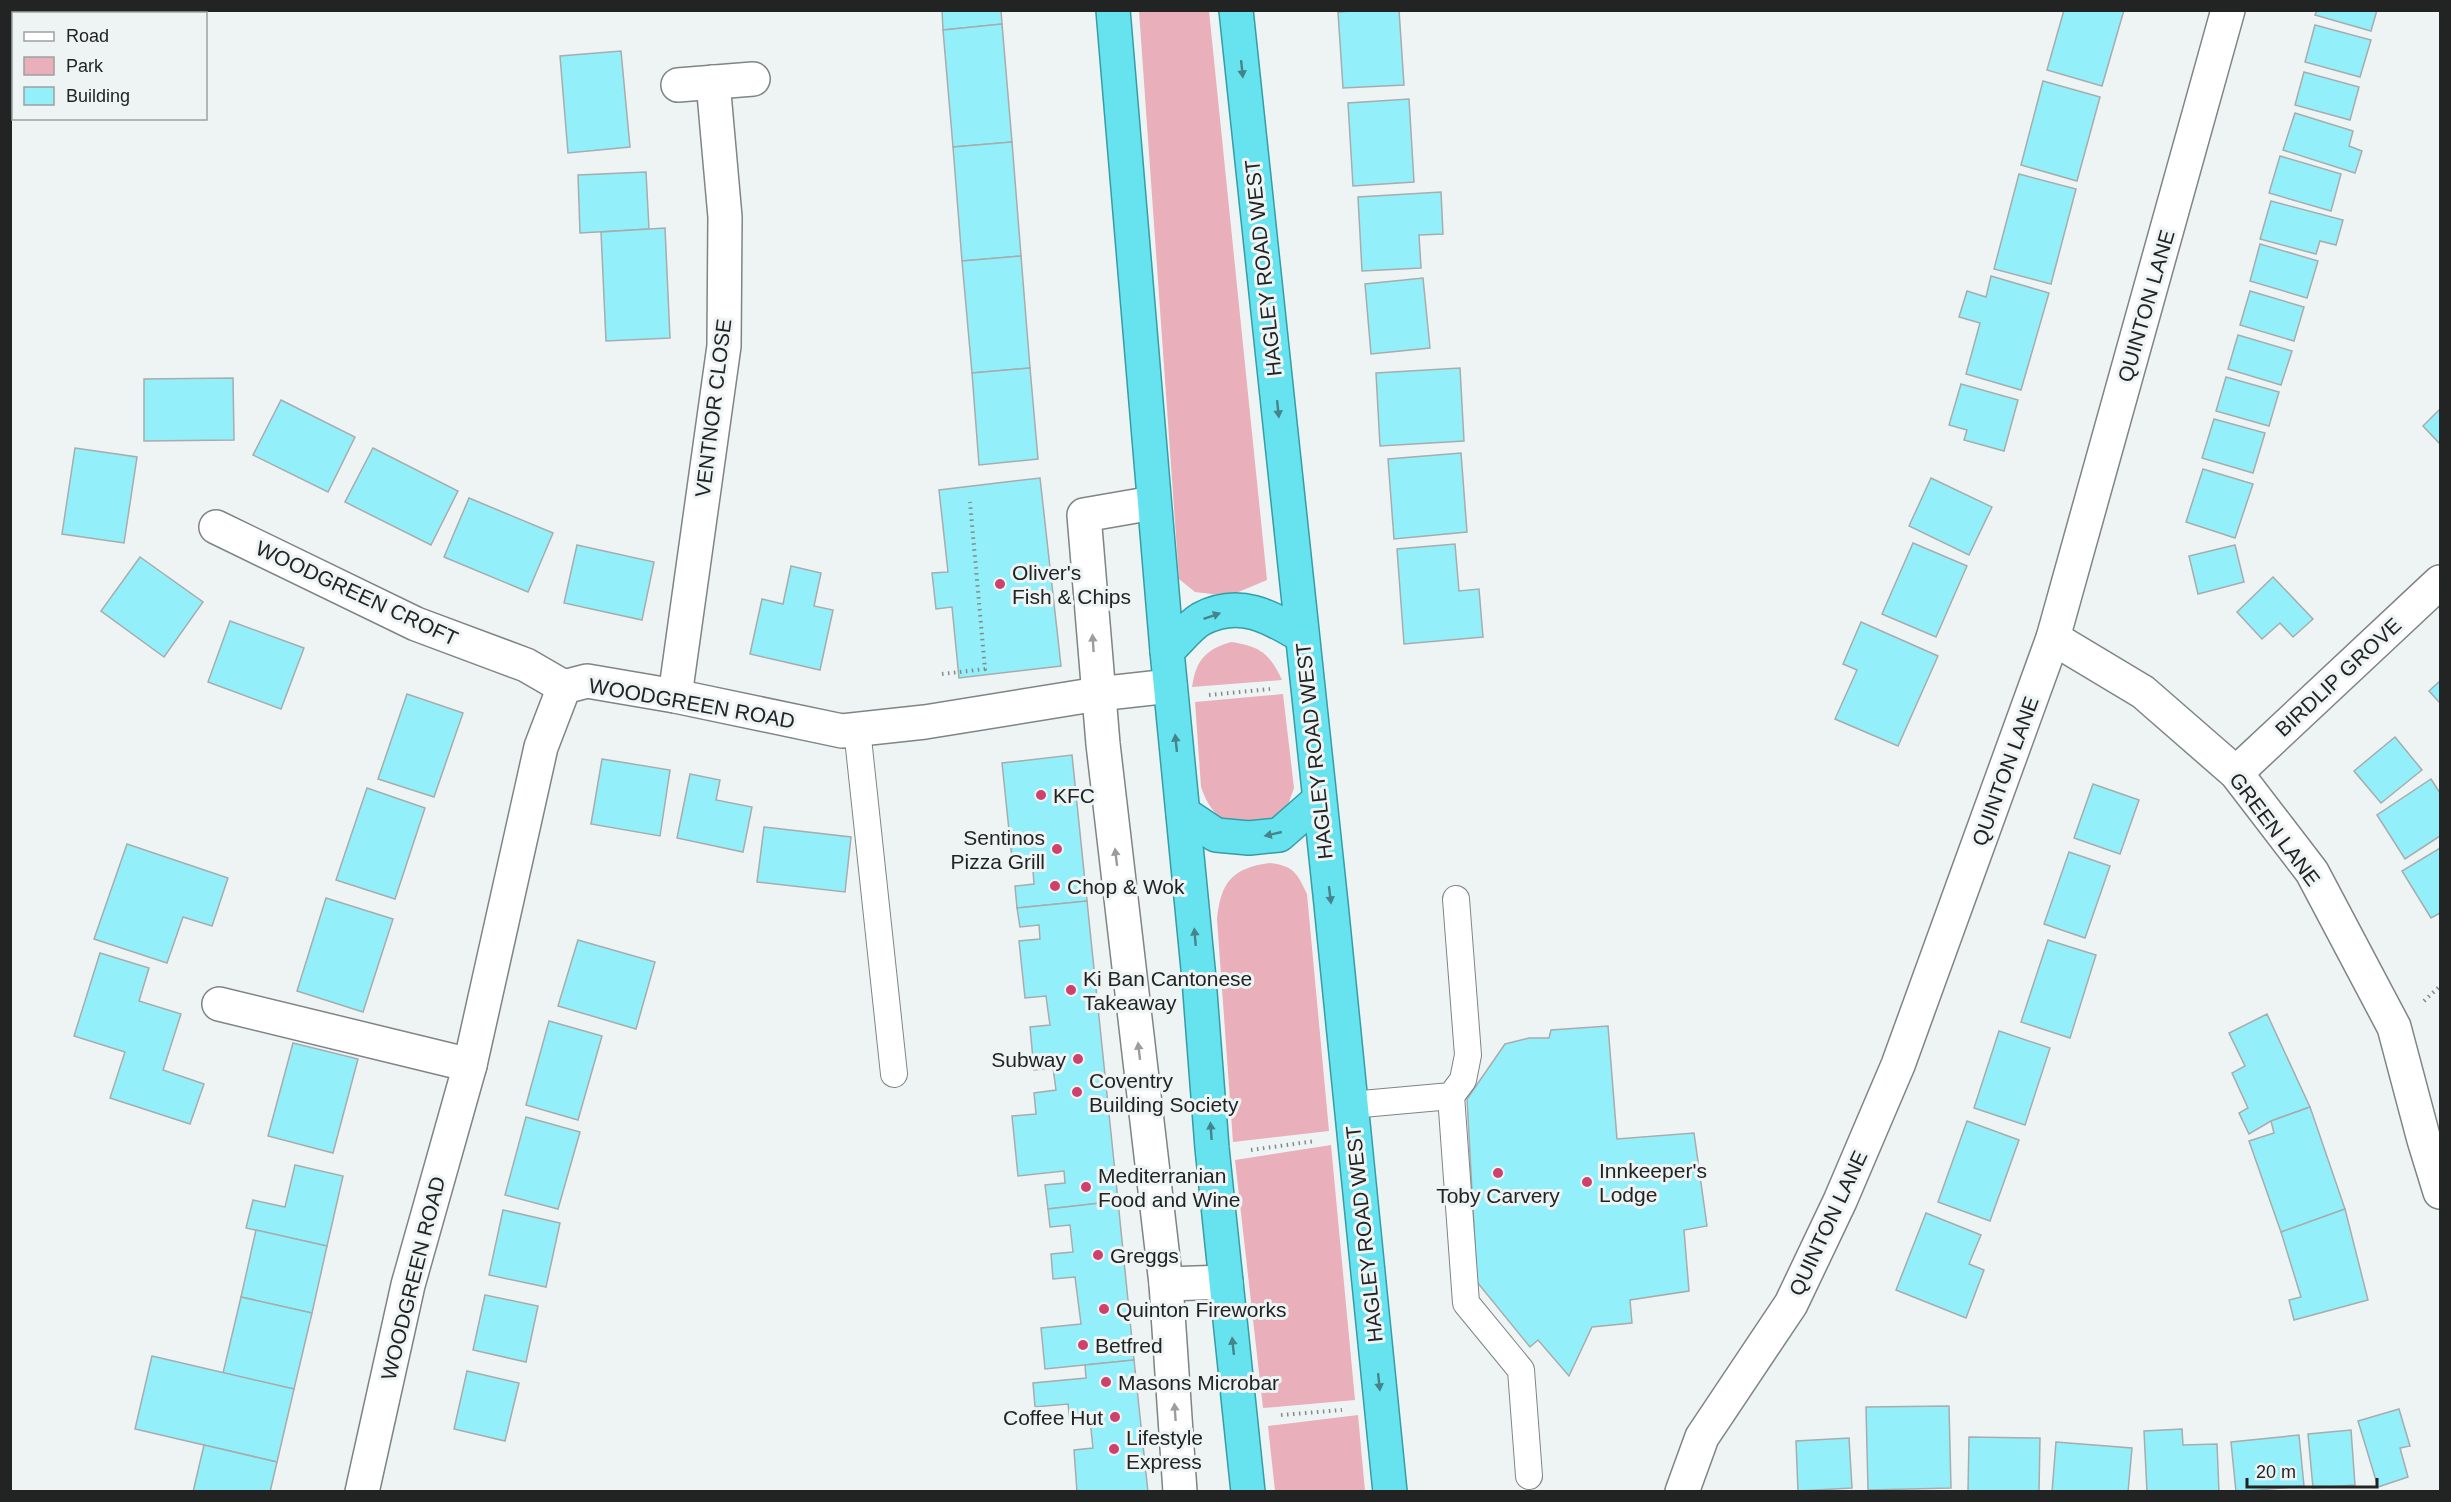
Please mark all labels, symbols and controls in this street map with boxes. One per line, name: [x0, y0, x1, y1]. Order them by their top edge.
legend: [12, 12, 207, 120]
text: Road: [66, 26, 109, 46]
text: Park: [66, 56, 104, 76]
one-way arrow: [1238, 59, 1247, 78]
text: Building: [66, 86, 130, 106]
street label: HAGLEY ROAD WEST: [1240, 158, 1286, 378]
street label: QUINTON LANE: [2113, 227, 2179, 385]
street label: VENTNOR CLOSE: [691, 317, 735, 499]
one-way arrow: [1273, 399, 1283, 418]
street label: WOODGREEN CROFT: [252, 536, 462, 650]
place label: Oliver's Fish & Chips: [1012, 561, 1131, 608]
marker: Oliver's Fish & Chips: [993, 577, 1007, 591]
one-way arrow: [1203, 610, 1221, 620]
street label: BIRDLIP GROVE: [2271, 613, 2405, 741]
one-way arrow: [1089, 633, 1098, 652]
street label: HAGLEY ROAD WEST: [1291, 641, 1337, 861]
street label: WOODGREEN ROAD: [587, 674, 797, 732]
street label: QUINTON LANE: [1967, 693, 2043, 849]
one-way arrow: [1171, 733, 1181, 752]
street label: GREEN LANE: [2225, 768, 2325, 890]
place label: KFC: [1053, 784, 1095, 807]
marker: KFC: [1034, 788, 1048, 802]
place label: Sentinos Pizza Grill: [950, 826, 1045, 873]
one-way arrow: [1263, 830, 1282, 839]
marker: Sentinos Pizza Grill: [1050, 842, 1064, 856]
one-way arrow: [1111, 848, 1121, 867]
place label: Chop & Wok: [1067, 875, 1185, 898]
marker: Chop & Wok: [1048, 879, 1062, 893]
one-way arrow: [1325, 886, 1335, 905]
one-way arrow: [1190, 927, 1200, 946]
place label: Ki Ban Cantonese Takeaway: [1083, 967, 1252, 1014]
marker: Ki Ban Cantonese Takeaway: [1064, 983, 1078, 997]
one-way arrow: [1134, 1042, 1144, 1061]
place label: Subway: [991, 1048, 1066, 1071]
marker: Subway: [1071, 1052, 1085, 1066]
place label: Coventry Building Society: [1089, 1069, 1239, 1116]
marker: Coventry Building Society: [1070, 1085, 1084, 1099]
one-way arrow: [1206, 1121, 1215, 1140]
street label: HAGLEY ROAD WEST: [1341, 1124, 1387, 1344]
street label: QUINTON LANE: [1784, 1147, 1872, 1299]
place label: Innkeeper's Lodge: [1599, 1159, 1707, 1206]
place label: Mediterranian Food and Wine: [1098, 1164, 1240, 1211]
marker: Toby Carvery: [1491, 1166, 1505, 1180]
street label: WOODGREEN ROAD: [377, 1174, 449, 1382]
marker: Innkeeper's Lodge: [1580, 1175, 1594, 1189]
marker: Mediterranian Food and Wine: [1079, 1180, 1093, 1194]
place label: Toby Carvery: [1436, 1184, 1560, 1207]
place label: Greggs: [1110, 1244, 1179, 1267]
marker: Greggs: [1091, 1248, 1105, 1262]
place label: Quinton Fireworks: [1116, 1298, 1286, 1321]
marker: Quinton Fireworks: [1097, 1302, 1111, 1316]
place label: Betfred: [1095, 1334, 1163, 1357]
one-way arrow: [1228, 1336, 1238, 1355]
marker: Betfred: [1076, 1338, 1090, 1352]
place label: Masons Microbar: [1118, 1371, 1279, 1394]
one-way arrow: [1374, 1372, 1384, 1391]
marker: Masons Microbar: [1099, 1375, 1113, 1389]
one-way arrow: [1171, 1403, 1180, 1422]
place label: Coffee Hut: [1003, 1406, 1103, 1429]
marker: Coffee Hut: [1108, 1410, 1122, 1424]
place label: Lifestyle Express: [1126, 1426, 1203, 1473]
marker: Lifestyle Express: [1107, 1442, 1121, 1456]
scale bar: [2247, 1451, 2378, 1489]
text: 20 m: [2256, 1462, 2296, 1482]

